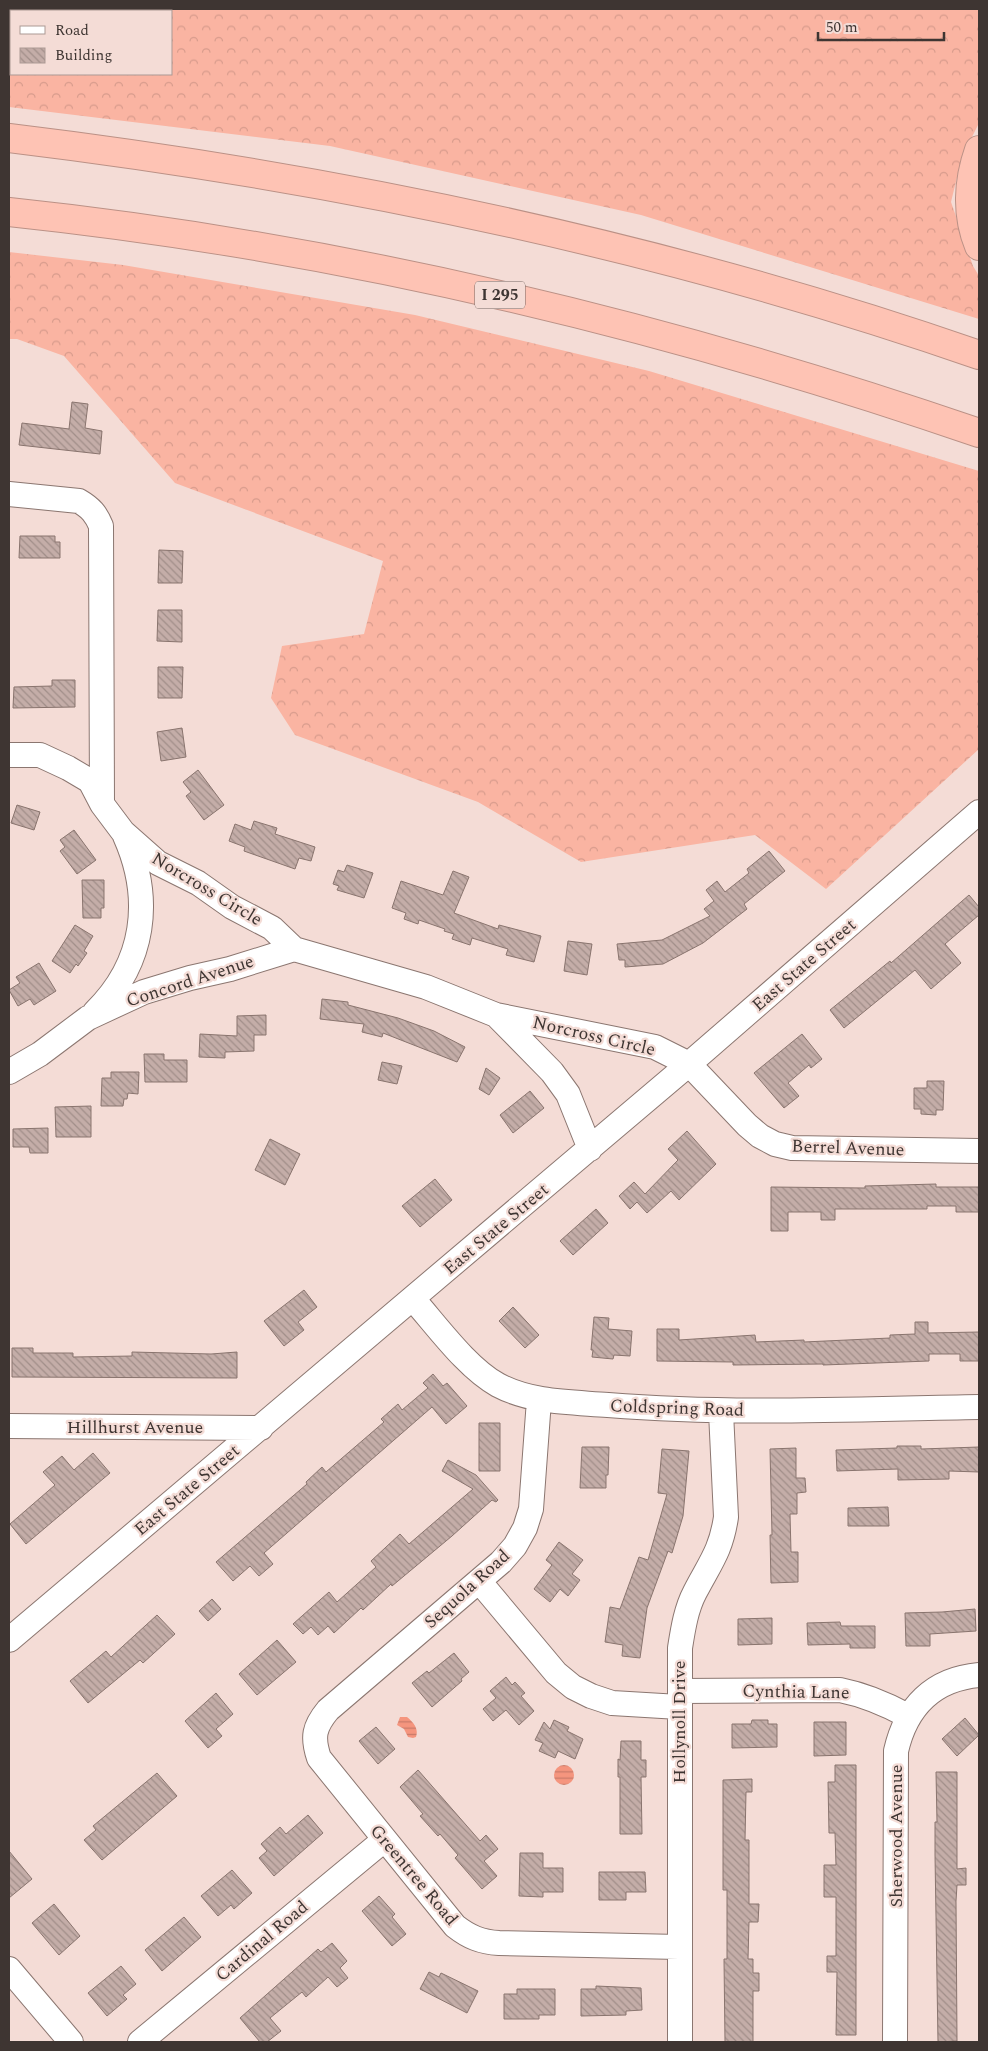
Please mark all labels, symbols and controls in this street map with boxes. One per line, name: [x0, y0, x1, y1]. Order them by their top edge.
legend: [10, 10, 172, 75]
scale bar: [818, 10, 944, 42]
text: 50 m: [826, 16, 858, 39]
text: Road: [55, 19, 89, 42]
text: Building: [55, 44, 112, 67]
road number: I 295: [475, 282, 525, 308]
street label: Norcross Circle: [146, 845, 268, 933]
street label: East State Street: [746, 912, 862, 1018]
street label: Concord Avenue: [123, 948, 257, 1014]
street label: Norcross Circle: [530, 1009, 658, 1063]
street label: Berrel Avenue: [791, 1133, 905, 1163]
street label: East State Street: [437, 1177, 555, 1281]
street label: Coldspring Road: [609, 1392, 745, 1424]
street label: Hillhurst Avenue: [67, 1414, 203, 1441]
street label: East State Street: [128, 1438, 246, 1542]
street label: Sequola Road: [418, 1543, 516, 1635]
street label: Hollynoll Drive: [666, 1661, 693, 1783]
street label: Cynthia Lane: [742, 1678, 850, 1706]
street label: Sherwood Avenue: [883, 1764, 910, 1908]
street label: Greentree Road: [363, 1818, 465, 1932]
street label: Cardinal Road: [210, 1894, 314, 1988]

